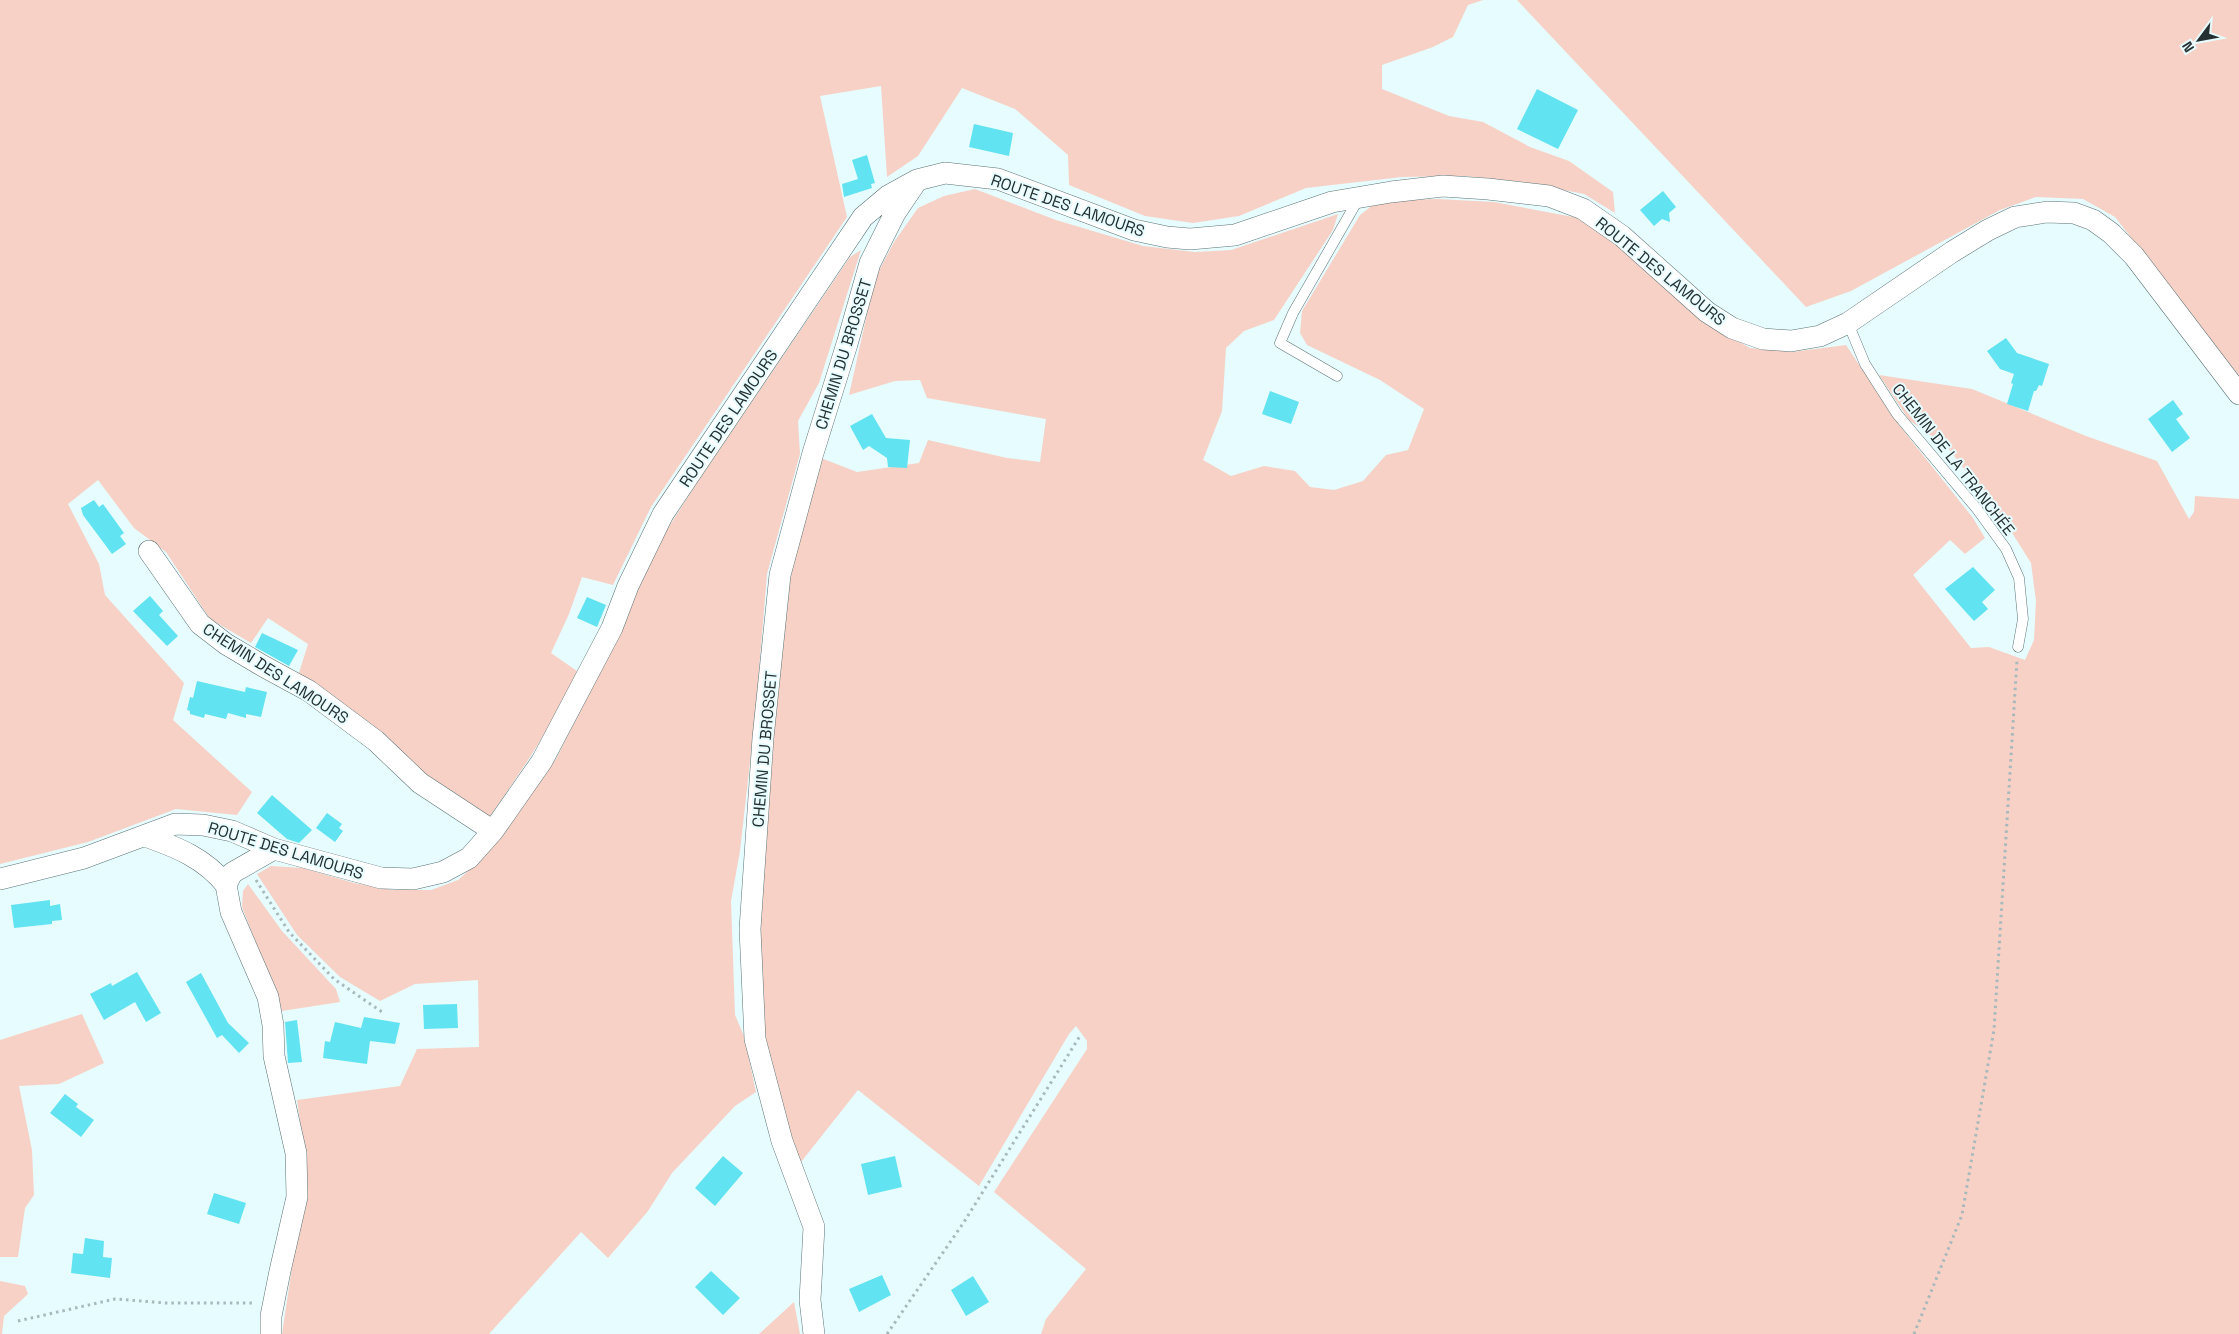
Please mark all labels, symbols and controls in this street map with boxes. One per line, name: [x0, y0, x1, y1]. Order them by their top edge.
north arrow: [2174, 15, 2224, 65]
text: N: [2178, 38, 2198, 56]
street label: ROUTE DES LAMOURS: [988, 169, 1148, 242]
street label: ROUTE DES LAMOURS: [1591, 212, 1730, 330]
street label: CHEMIN DU BROSSET: [810, 276, 876, 432]
street label: ROUTE DES LAMOURS: [675, 345, 782, 491]
street label: CHEMIN DE LA TRANCHÉE: [1888, 379, 2020, 540]
street label: CHEMIN DES LAMOURS: [199, 618, 353, 729]
street label: CHEMIN DU BROSSET: [747, 670, 782, 828]
street label: ROUTE DES LAMOURS: [206, 817, 366, 884]

